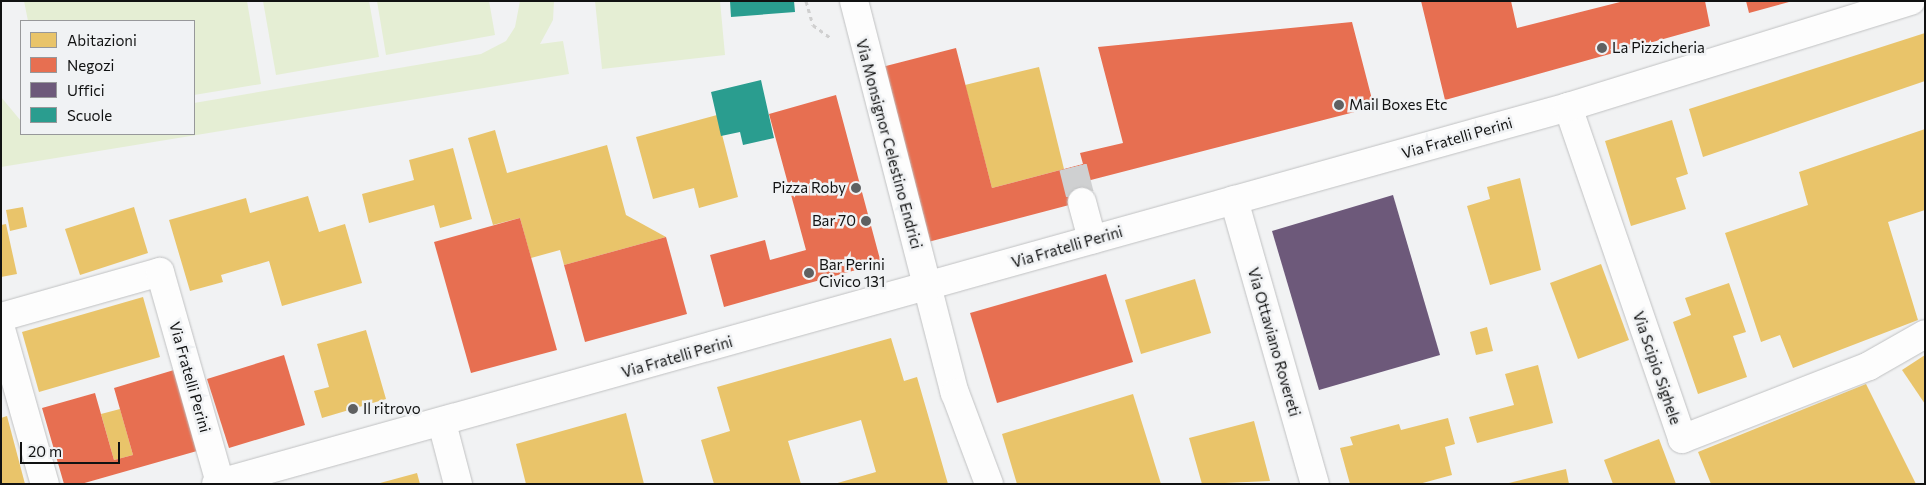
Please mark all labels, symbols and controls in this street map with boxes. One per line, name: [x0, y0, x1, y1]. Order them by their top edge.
legend: [20, 20, 195, 135]
text: Abitazioni: [67, 31, 137, 49]
street label: Via Monsignor Celestino Endrici: [852, 37, 926, 251]
place label: La Pizzicheria: [1612, 39, 1705, 57]
marker: La Pizzicheria: [1596, 42, 1608, 54]
text: Negozi: [67, 56, 114, 74]
text: Uffici: [67, 81, 105, 99]
place label: Mail Boxes Etc: [1349, 96, 1447, 114]
marker: Mail Boxes Etc: [1333, 99, 1345, 111]
text: Scuole: [67, 106, 112, 124]
street label: Via Fratelli Perini: [1399, 114, 1515, 162]
place label: Pizza Roby: [772, 179, 846, 197]
marker: Pizza Roby: [850, 182, 862, 194]
place label: Bar 70: [812, 212, 856, 230]
marker: Bar 70: [860, 215, 872, 227]
street label: Via Fratelli Perini: [1009, 223, 1125, 271]
place label: Bar Perini Civico 131: [819, 255, 885, 290]
street label: Via Ottaviano Rovereti: [1244, 265, 1304, 419]
marker: Bar Perini Civico 131: [803, 267, 815, 279]
street label: Via Scipio Sighele: [1629, 309, 1685, 427]
street label: Via Fratelli Perini: [166, 319, 214, 435]
street label: Via Fratelli Perini: [619, 333, 735, 381]
place label: Il ritrovo: [363, 400, 421, 418]
marker: Il ritrovo: [347, 403, 359, 415]
scale bar: [22, 432, 122, 464]
text: 20 m: [28, 442, 62, 460]

